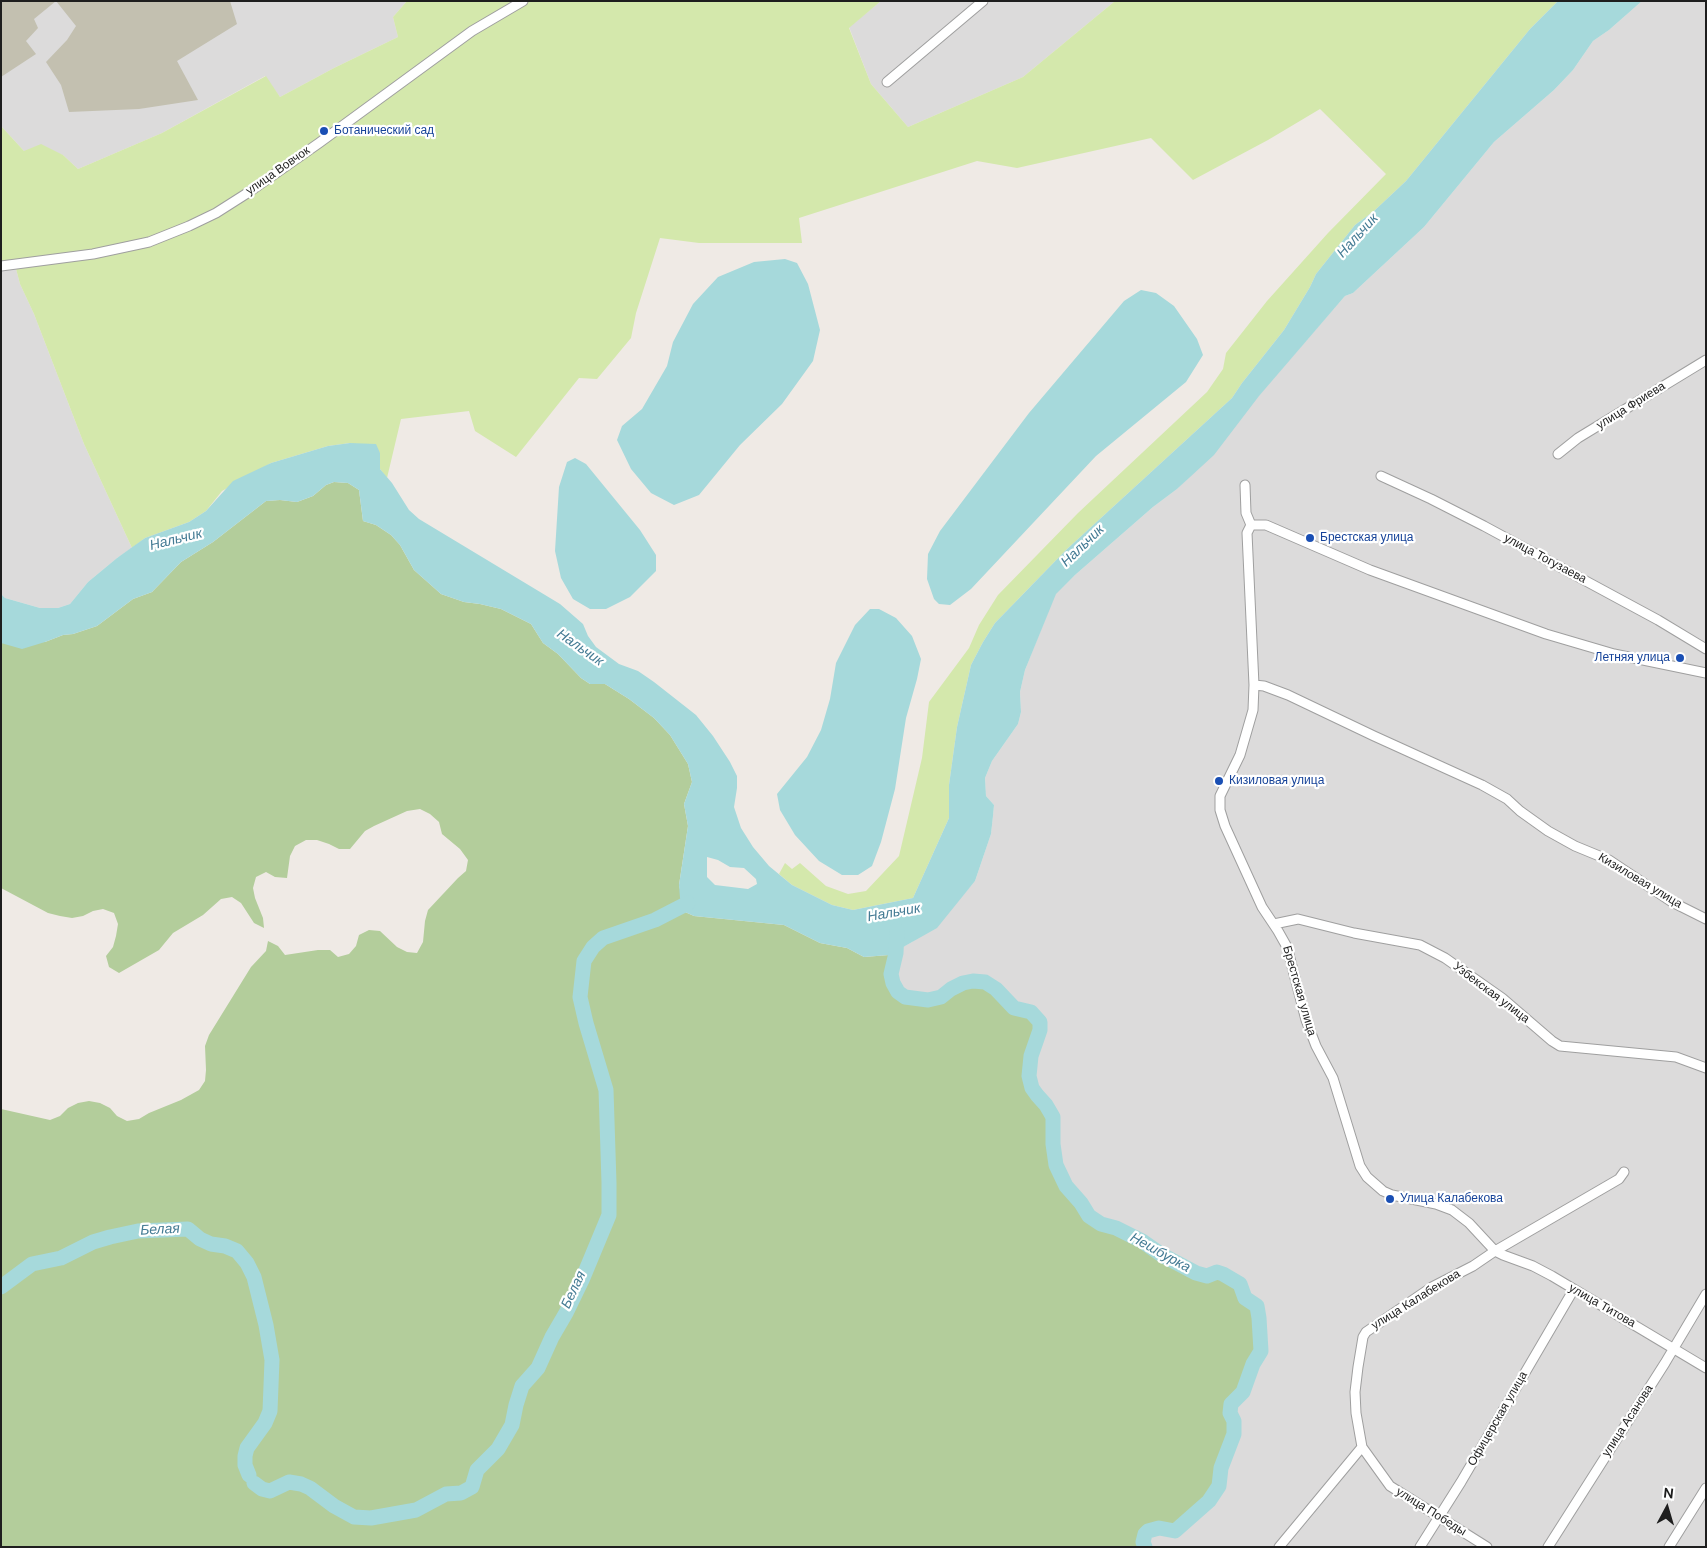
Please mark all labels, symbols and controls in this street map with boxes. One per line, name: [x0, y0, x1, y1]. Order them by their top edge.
place label: Ботанический сад: [334, 124, 434, 138]
marker: Ботанический сад: [318, 125, 330, 137]
street label: улица Вовчок: [243, 144, 313, 198]
water label: Нальчик: [1334, 211, 1382, 261]
street label: улица Фриева: [1594, 379, 1668, 433]
water label: Нальчик: [1058, 521, 1108, 571]
water label: Нальчик: [148, 525, 204, 555]
place label: Брестская улица: [1320, 531, 1413, 545]
street label: улица Тогузаева: [1501, 531, 1589, 587]
marker: Брестская улица: [1304, 532, 1316, 544]
water label: Нальчик: [553, 626, 607, 670]
place label: Летняя улица: [1595, 651, 1670, 665]
marker: Летняя улица: [1674, 652, 1686, 664]
place label: Кизиловая улица: [1229, 774, 1324, 788]
marker: Кизиловая улица: [1213, 775, 1225, 787]
street label: Кизиловая улица: [1595, 850, 1685, 912]
water label: Нальчик: [866, 900, 922, 926]
street label: Брестская улица: [1279, 944, 1319, 1038]
street label: Узбекская улица: [1450, 960, 1532, 1026]
place label: Улица Калабекова: [1400, 1192, 1503, 1206]
marker: Улица Калабекова: [1384, 1193, 1396, 1205]
water label: Белая: [140, 1221, 180, 1239]
water label: Нешбурка: [1127, 1230, 1193, 1276]
street label: улица Калабекова: [1369, 1267, 1463, 1333]
water label: Белая: [558, 1269, 590, 1311]
street label: улица Титова: [1566, 1281, 1638, 1331]
street label: Офицерская улица: [1465, 1369, 1531, 1469]
street label: улица Асанова: [1599, 1382, 1657, 1460]
north arrow: [1642, 1483, 1692, 1533]
text: N: [1663, 1484, 1675, 1503]
street label: улица Победы: [1393, 1485, 1469, 1539]

